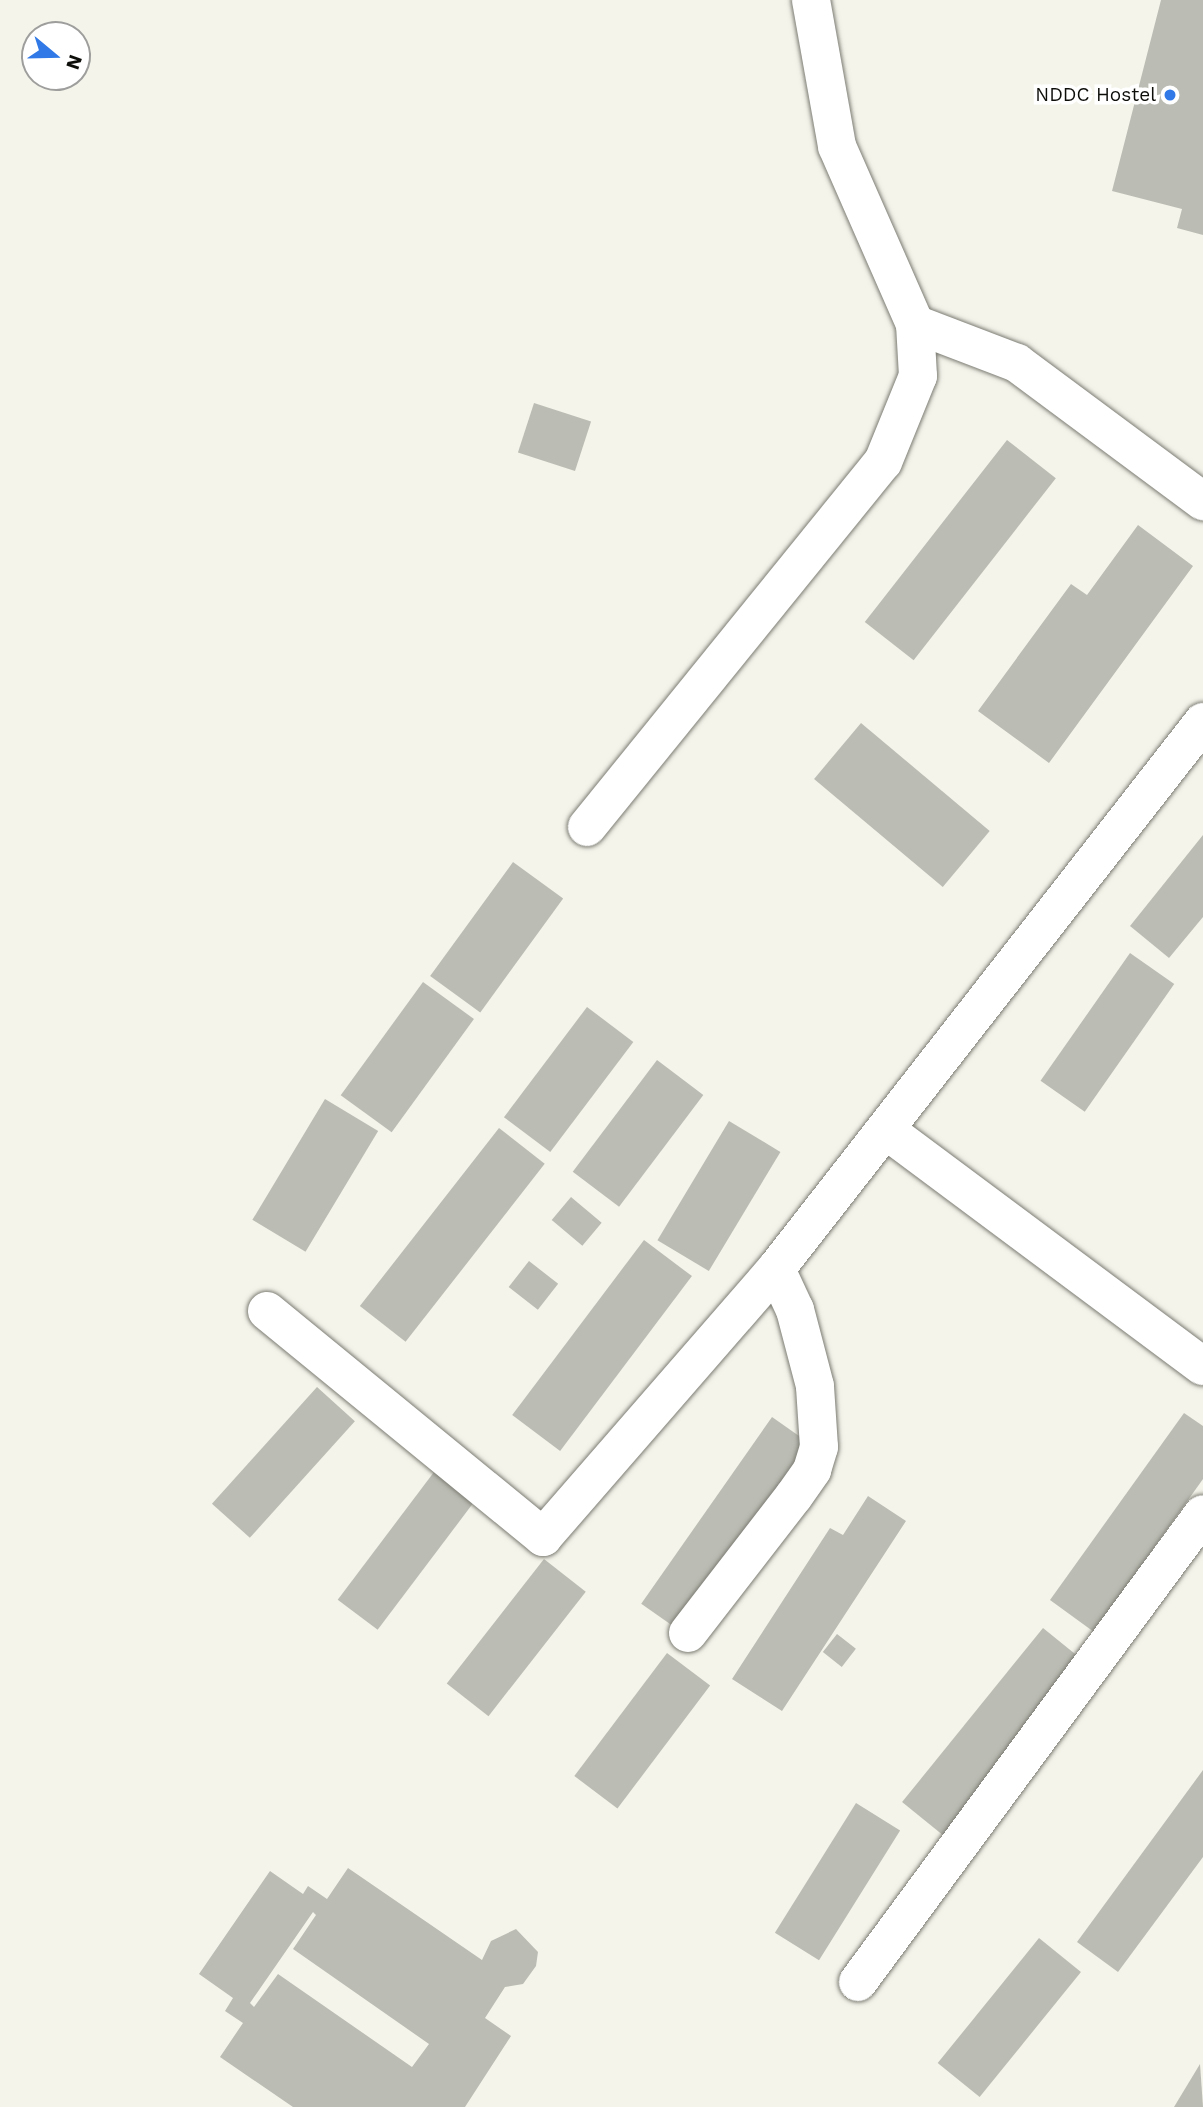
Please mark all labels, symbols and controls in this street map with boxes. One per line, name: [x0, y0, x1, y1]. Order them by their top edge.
north arrow: [21, 21, 91, 91]
text: N: [61, 52, 88, 73]
place label: NDDC Hostel: [1035, 84, 1156, 106]
marker: NDDC Hostel: [1162, 87, 1178, 103]

